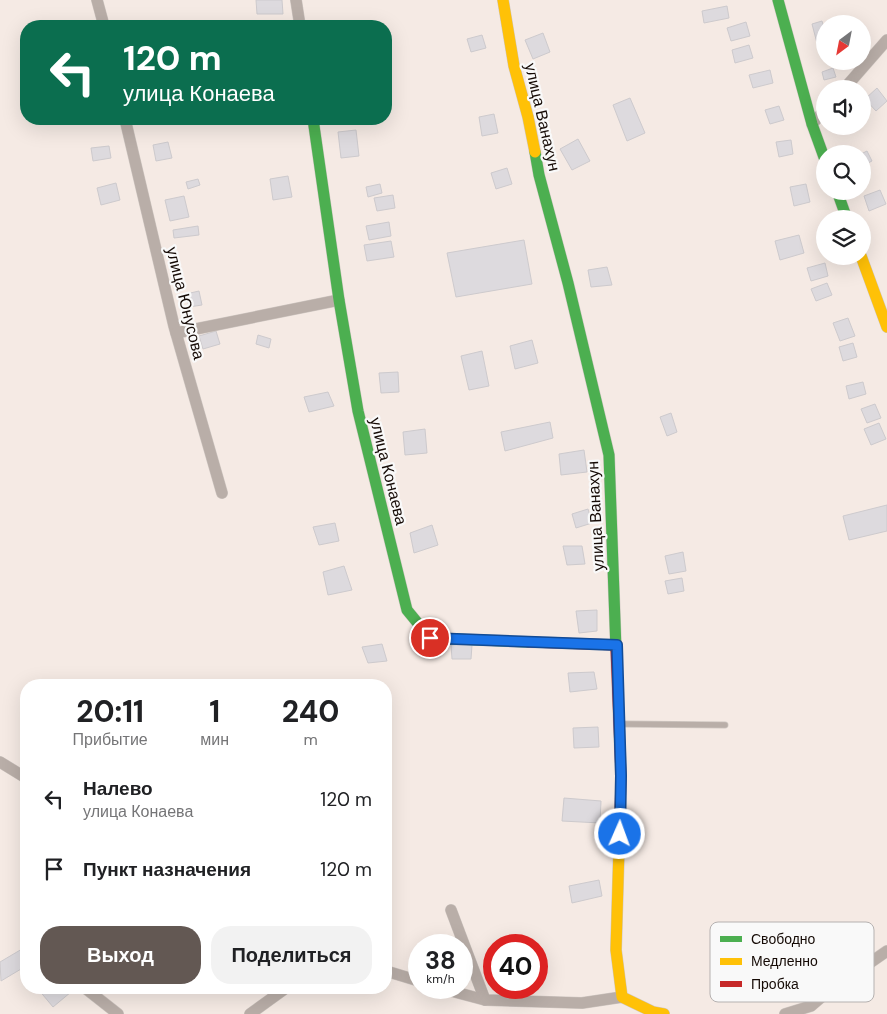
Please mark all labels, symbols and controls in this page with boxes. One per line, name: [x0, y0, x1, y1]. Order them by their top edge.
north arrow: [816, 15, 871, 70]
map controls: [816, 15, 871, 265]
text: 120 m: [123, 35, 222, 81]
icon: left: [40, 40, 105, 105]
street label: улица Ванахун: [520, 61, 565, 173]
text: улица Конаева: [123, 79, 275, 108]
button: sound: [816, 80, 871, 135]
button: search: [816, 145, 871, 200]
button: layers: [816, 210, 871, 265]
street label: улица Юнусова: [161, 245, 210, 362]
street label: улица Конаева: [365, 415, 412, 527]
street label: улица Ванахун: [582, 460, 609, 572]
pin: [409, 617, 451, 659]
icon: arrive: [416, 624, 444, 652]
text: 20:11: [76, 692, 144, 731]
text: 1: [209, 692, 220, 731]
text: 240: [282, 692, 339, 731]
text: Прибытие: [73, 729, 148, 750]
text: мин: [200, 729, 229, 750]
text: m: [303, 729, 318, 750]
text: Налево: [83, 776, 153, 801]
icon: left: [40, 785, 68, 813]
text: 120 m: [320, 787, 372, 812]
text: улица Конаева: [83, 801, 193, 822]
position arrow: [593, 807, 645, 859]
icon: arrive: [40, 855, 68, 883]
text: Пункт назначения: [83, 857, 251, 882]
text: 120 m: [320, 857, 372, 882]
legend: [710, 922, 874, 1002]
button: Выход: [40, 926, 201, 984]
button: Поделиться: [211, 926, 372, 984]
text: Свободно: [751, 930, 816, 948]
speed limit sign: 40: [483, 934, 548, 999]
text: 38: [425, 944, 456, 977]
text: Медленно: [751, 952, 818, 970]
text: km/h: [426, 971, 455, 987]
text: Пробка: [751, 975, 799, 993]

